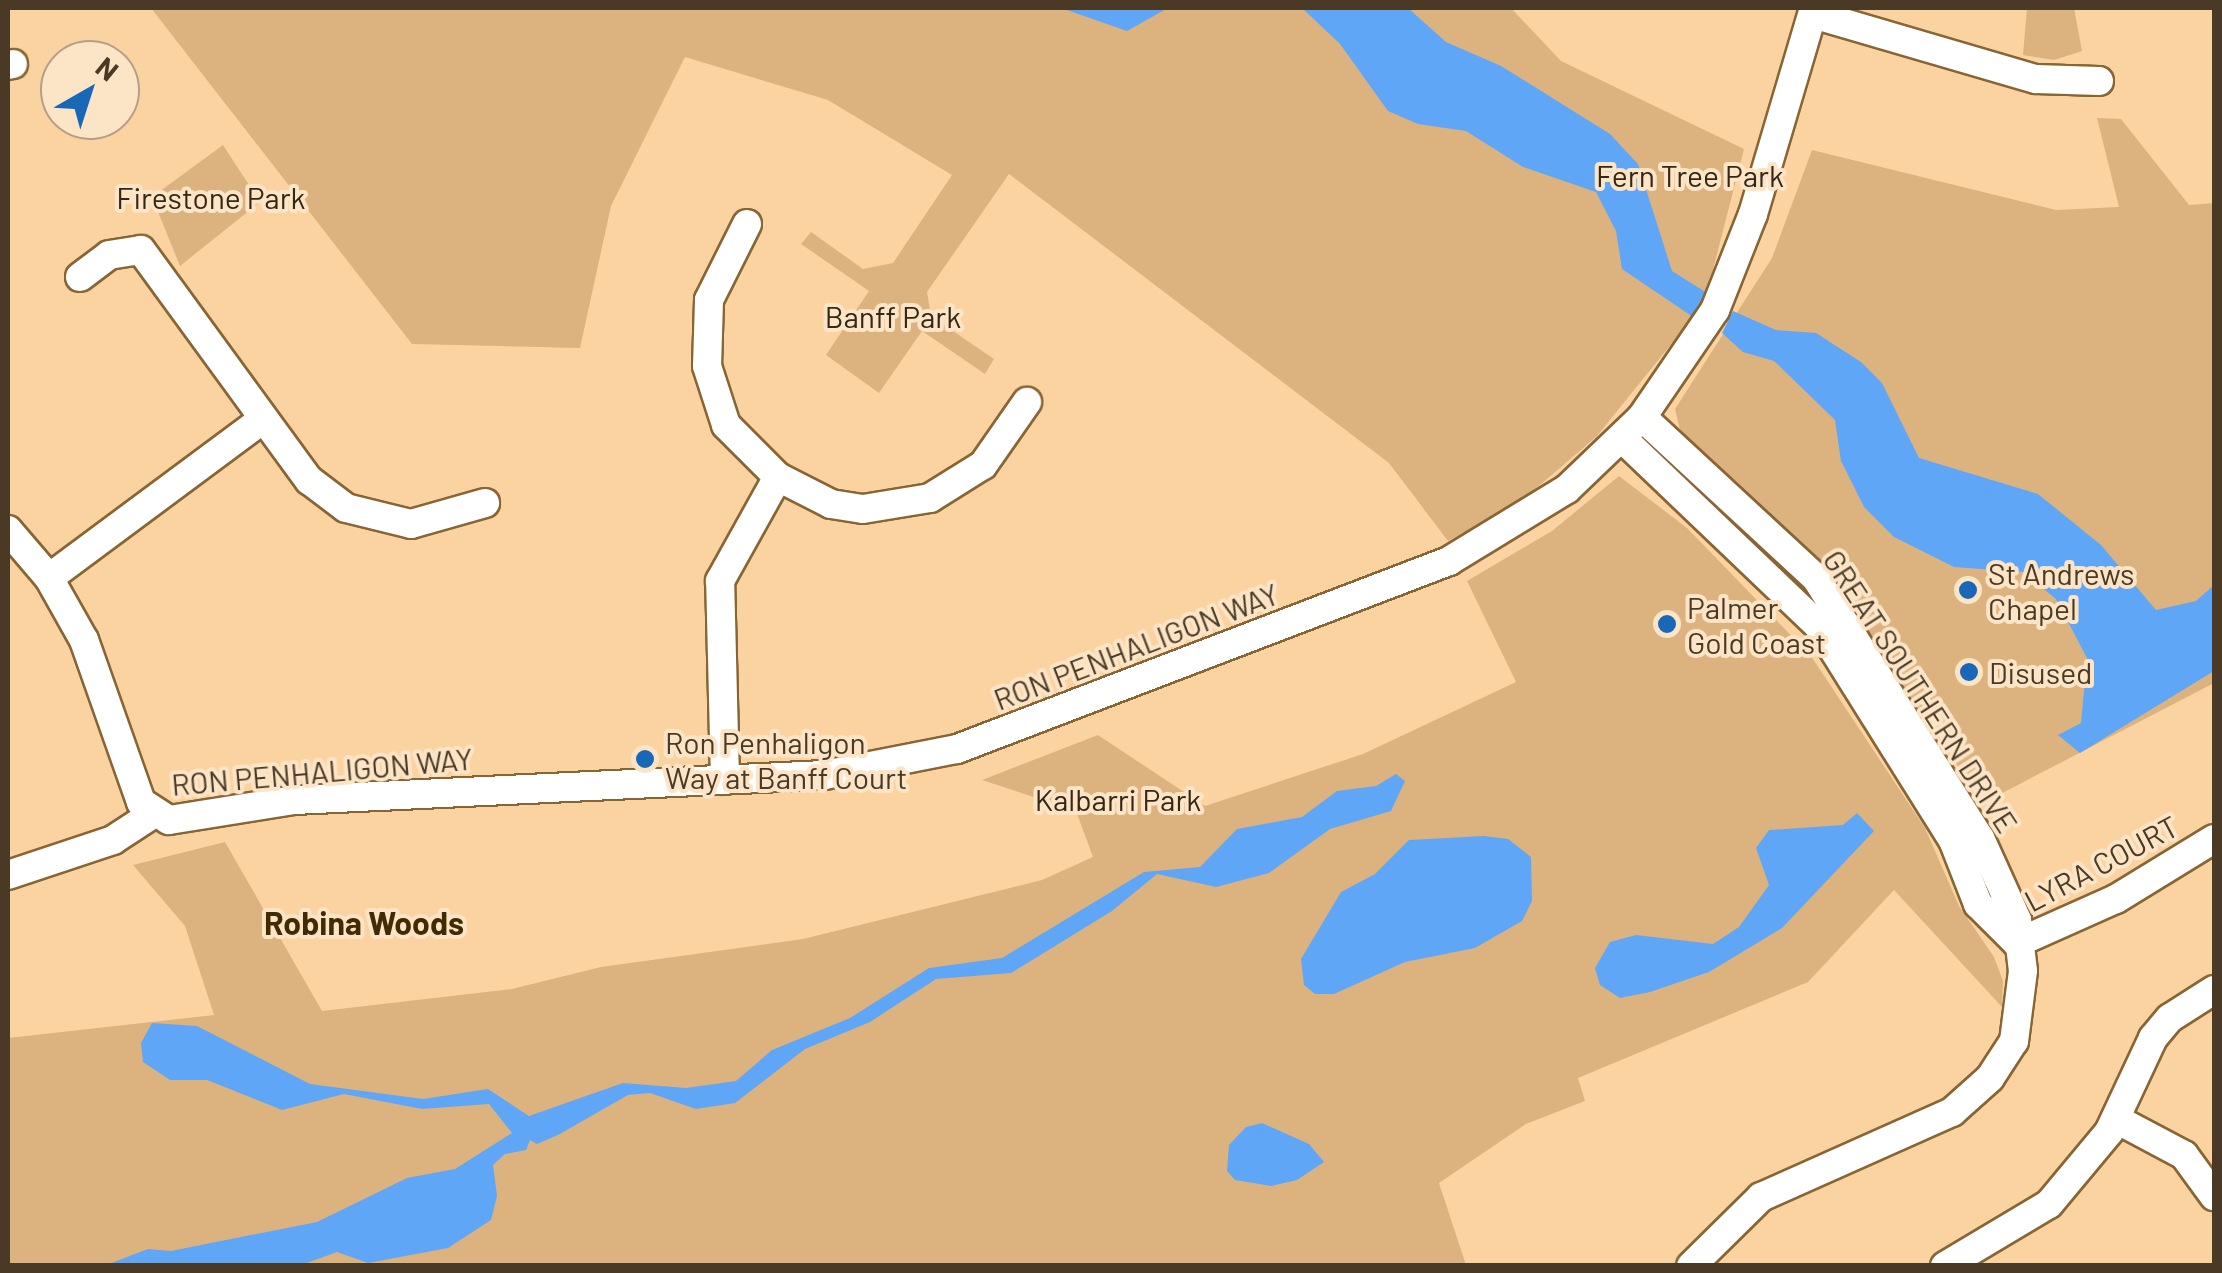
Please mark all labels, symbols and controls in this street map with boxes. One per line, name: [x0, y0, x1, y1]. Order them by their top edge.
north arrow: [40, 40, 140, 140]
text: N: [90, 49, 126, 87]
park label: Fern Tree Park: [1596, 157, 1784, 193]
park label: Firestone Park: [116, 179, 306, 215]
park label: Banff Park: [825, 298, 961, 334]
street label: GREAT SOUTHERN DRIVE: [1816, 543, 2026, 839]
place label: St Andrews Chapel: [1988, 555, 2134, 626]
street label: RON PENHALIGON WAY: [988, 575, 1284, 717]
marker: St Andrews Chapel: [1957, 579, 1979, 601]
place label: Palmer Gold Coast: [1687, 589, 1826, 660]
marker: Palmer Gold Coast: [1656, 613, 1678, 635]
place label: Disused: [1989, 654, 2092, 690]
marker: Disused: [1958, 661, 1980, 683]
place label: Ron Penhaligon Way at Banff Court: [665, 724, 907, 794]
street label: RON PENHALIGON WAY: [170, 740, 474, 802]
marker: Ron Penhaligon Way at Banff Court: [634, 748, 656, 770]
park label: Kalbarri Park: [1035, 781, 1201, 817]
street label: LYRA COURT: [2018, 807, 2184, 919]
district label: Robina Woods: [264, 903, 464, 941]

